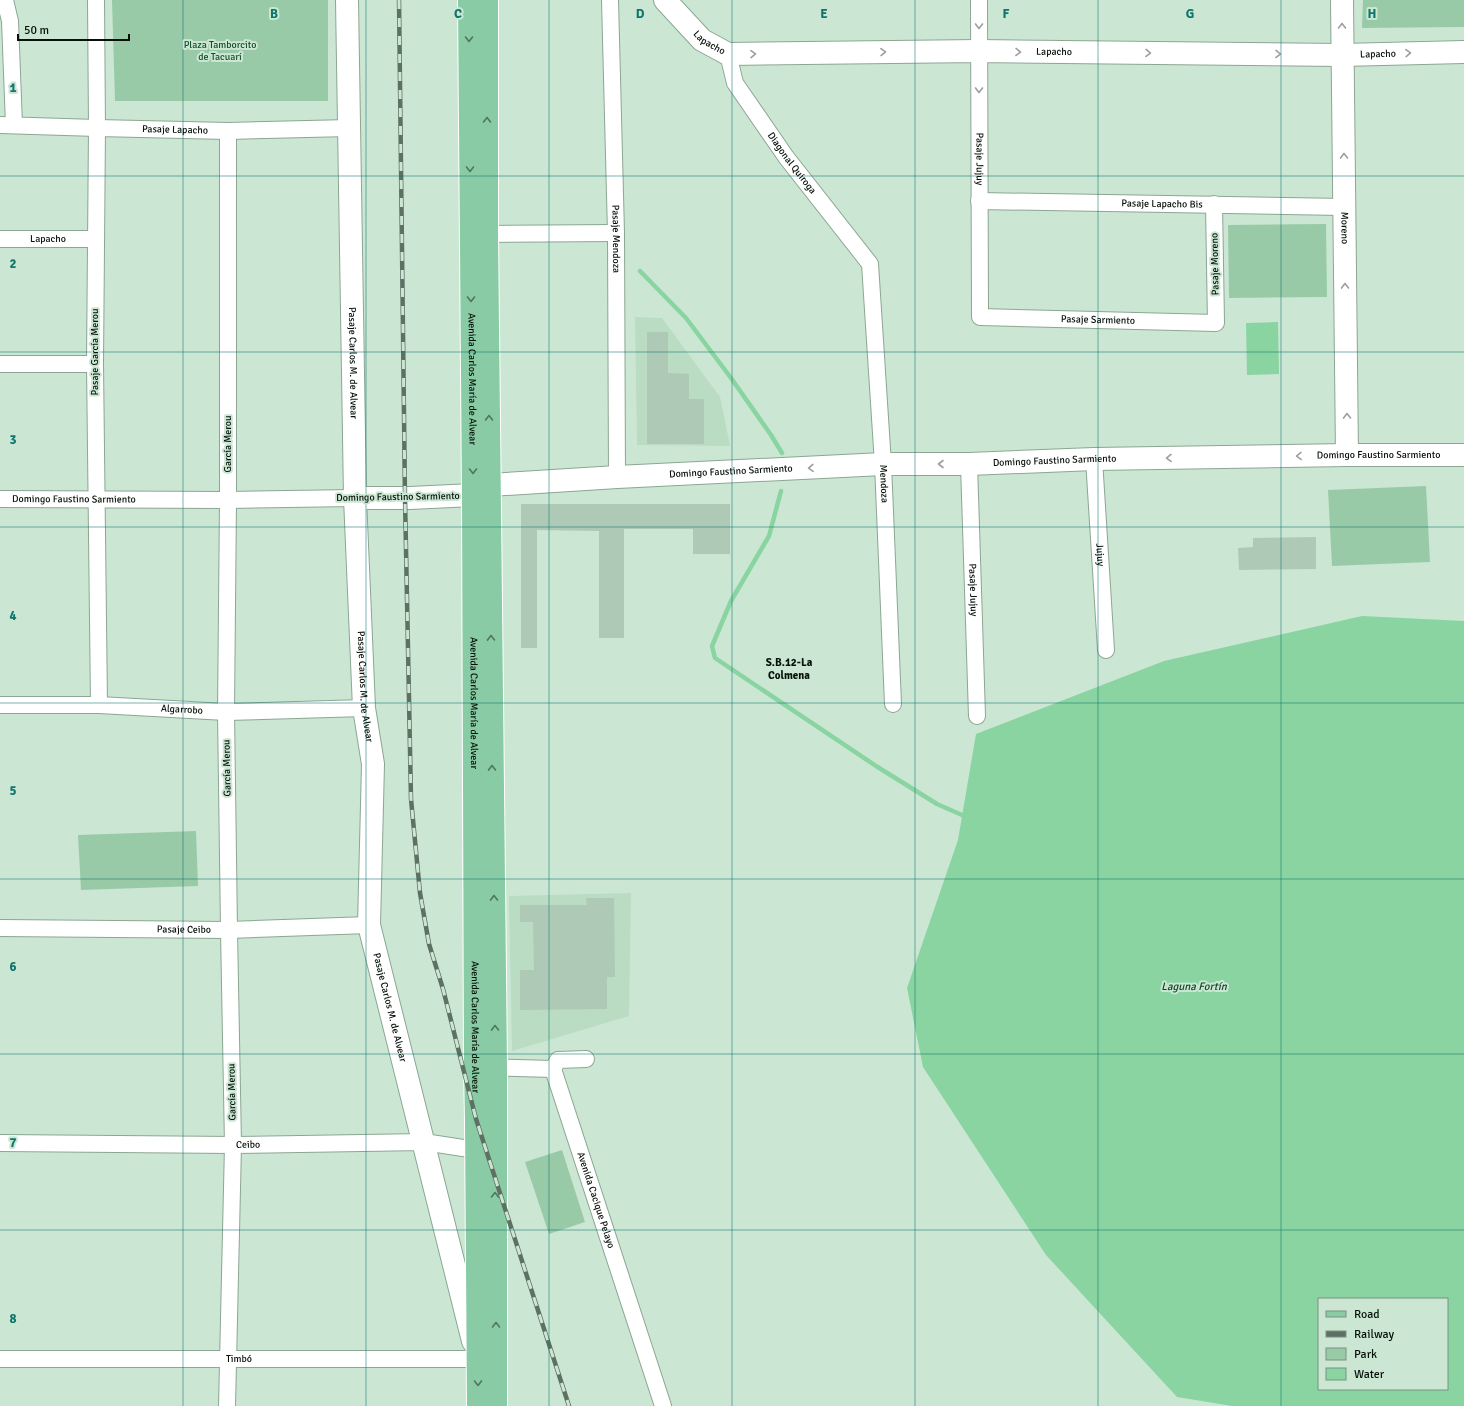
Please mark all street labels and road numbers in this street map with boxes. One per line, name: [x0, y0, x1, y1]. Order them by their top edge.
street label: Lapacho: [690, 28, 727, 57]
street label: Lapacho: [1036, 46, 1072, 58]
street label: Lapacho: [1360, 48, 1396, 61]
street label: Pasaje Lapacho: [142, 123, 208, 137]
street label: Diagonal Quiroga: [765, 130, 819, 196]
street label: Pasaje Jujuy: [973, 133, 986, 186]
street label: Pasaje Lapacho Bis: [1121, 197, 1203, 211]
street label: Pasaje Mendoza: [609, 205, 622, 273]
street label: Moreno: [1338, 212, 1351, 244]
street label: Lapacho: [30, 233, 66, 245]
street label: Pasaje Moreno: [1208, 233, 1222, 295]
street label: Pasaje Carlos M. de Alvear: [346, 307, 360, 419]
street label: Pasaje García Merou: [89, 309, 101, 396]
street label: Avenida Carlos María de Alvear: [466, 313, 479, 445]
street label: Pasaje Sarmiento: [1061, 313, 1135, 327]
street label: García Merou: [222, 415, 234, 473]
street label: Domingo Faustino Sarmiento: [1317, 449, 1440, 461]
street label: Domingo Faustino Sarmiento: [993, 453, 1116, 469]
street label: Domingo Faustino Sarmiento: [669, 462, 793, 480]
street label: Mendoza: [877, 464, 891, 503]
street label: Domingo Faustino Sarmiento: [336, 490, 460, 504]
street label: Domingo Faustino Sarmiento: [12, 493, 136, 506]
street label: Jujuy: [1093, 543, 1107, 567]
street label: Pasaje Jujuy: [966, 563, 980, 617]
street label: Pasaje Carlos M. de Alvear: [355, 631, 375, 744]
street label: Avenida Carlos María de Alvear: [467, 637, 480, 769]
street label: Algarrobo: [161, 702, 203, 717]
street label: García Merou: [221, 739, 233, 797]
street label: Pasaje Ceibo: [157, 923, 211, 936]
street label: Pasaje Carlos M. de Alvear: [370, 952, 409, 1063]
street label: Avenida Carlos María de Alvear: [469, 961, 481, 1093]
street label: García Merou: [226, 1063, 238, 1121]
street label: Ceibo: [236, 1139, 260, 1151]
street label: Avenida Cacique Pelayo: [574, 1150, 617, 1250]
street label: Timbó: [226, 1353, 252, 1365]

